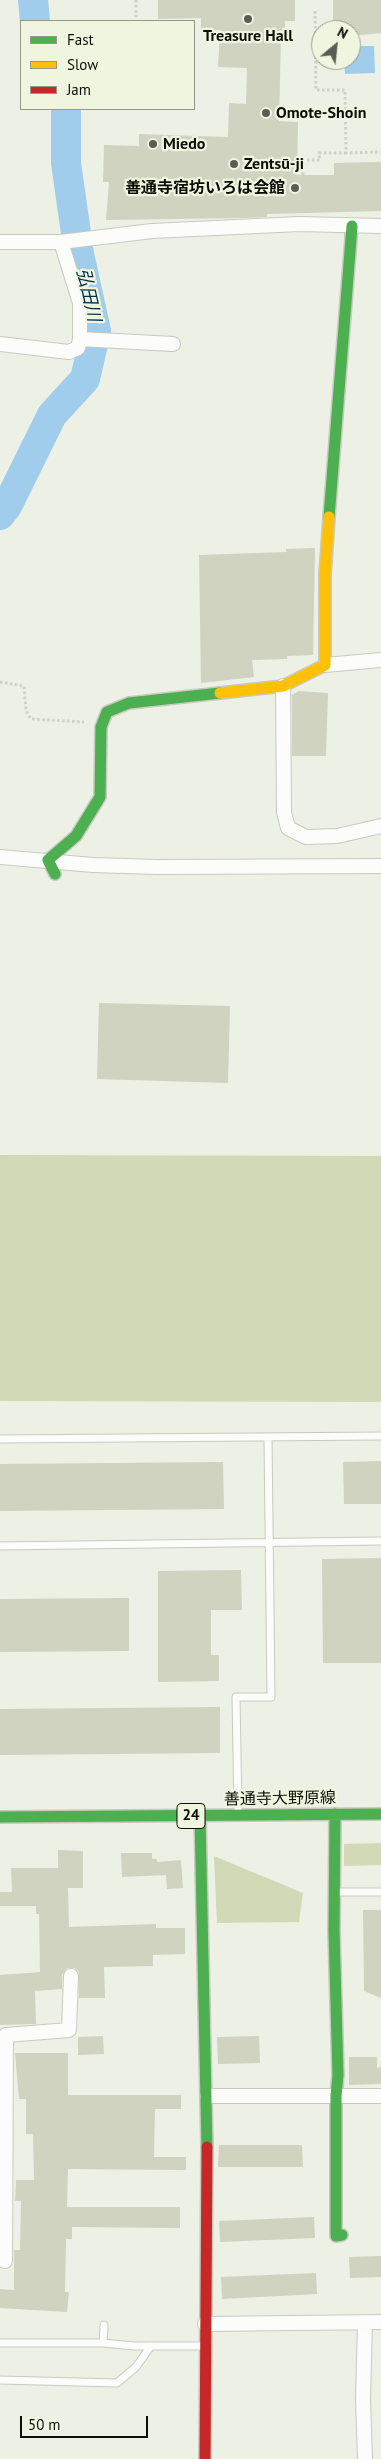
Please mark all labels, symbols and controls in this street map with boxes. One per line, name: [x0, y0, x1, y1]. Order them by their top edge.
marker: Treasure Hall: [242, 13, 254, 25]
legend: [20, 20, 195, 110]
north arrow: [311, 20, 361, 70]
text: N: [334, 23, 351, 43]
place label: Treasure Hall: [203, 26, 293, 46]
text: Fast: [67, 30, 94, 49]
text: Slow: [67, 55, 98, 74]
text: Jam: [67, 80, 91, 99]
place label: Omote-Shoin: [276, 103, 366, 123]
marker: Omote-Shoin: [260, 107, 272, 119]
place label: Miedo: [163, 134, 205, 154]
marker: Miedo: [147, 138, 159, 150]
place label: Zentsū-ji: [244, 154, 304, 174]
marker: Zentsū-ji: [228, 158, 240, 170]
place label: 善通寺宿坊いろは会館: [125, 178, 285, 198]
marker: 善通寺宿坊いろは会館: [289, 182, 301, 194]
water label: 弘田川: [71, 266, 105, 324]
street label: 善通寺大野原線: [224, 1788, 336, 1810]
road number: 24: [177, 1804, 205, 1828]
scale bar: [22, 2406, 150, 2438]
text: 50 m: [28, 2415, 61, 2434]

